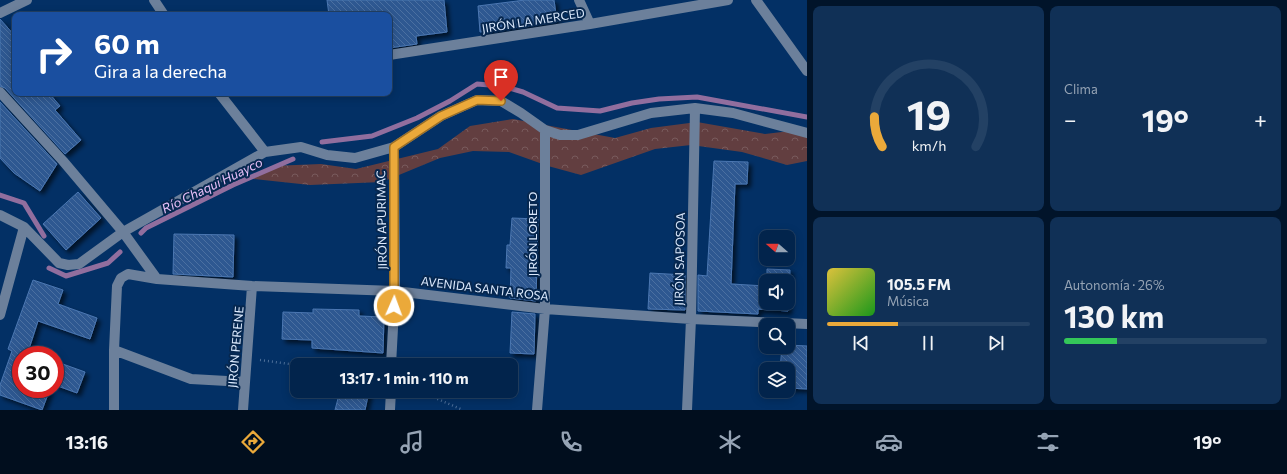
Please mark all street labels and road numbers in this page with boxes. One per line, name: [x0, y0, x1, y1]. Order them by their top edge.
street label: JIRÓN LA MERCED: [481, 5, 586, 36]
street label: JIRÓN APURIMAC: [373, 170, 390, 270]
street label: JIRÓN LORETO: [525, 192, 540, 276]
street label: JIRÓN SAPOSOA: [671, 212, 688, 306]
street label: AVENIDA SANTA ROSA: [420, 273, 550, 303]
street label: JIRÓN PERENE: [224, 306, 247, 388]

